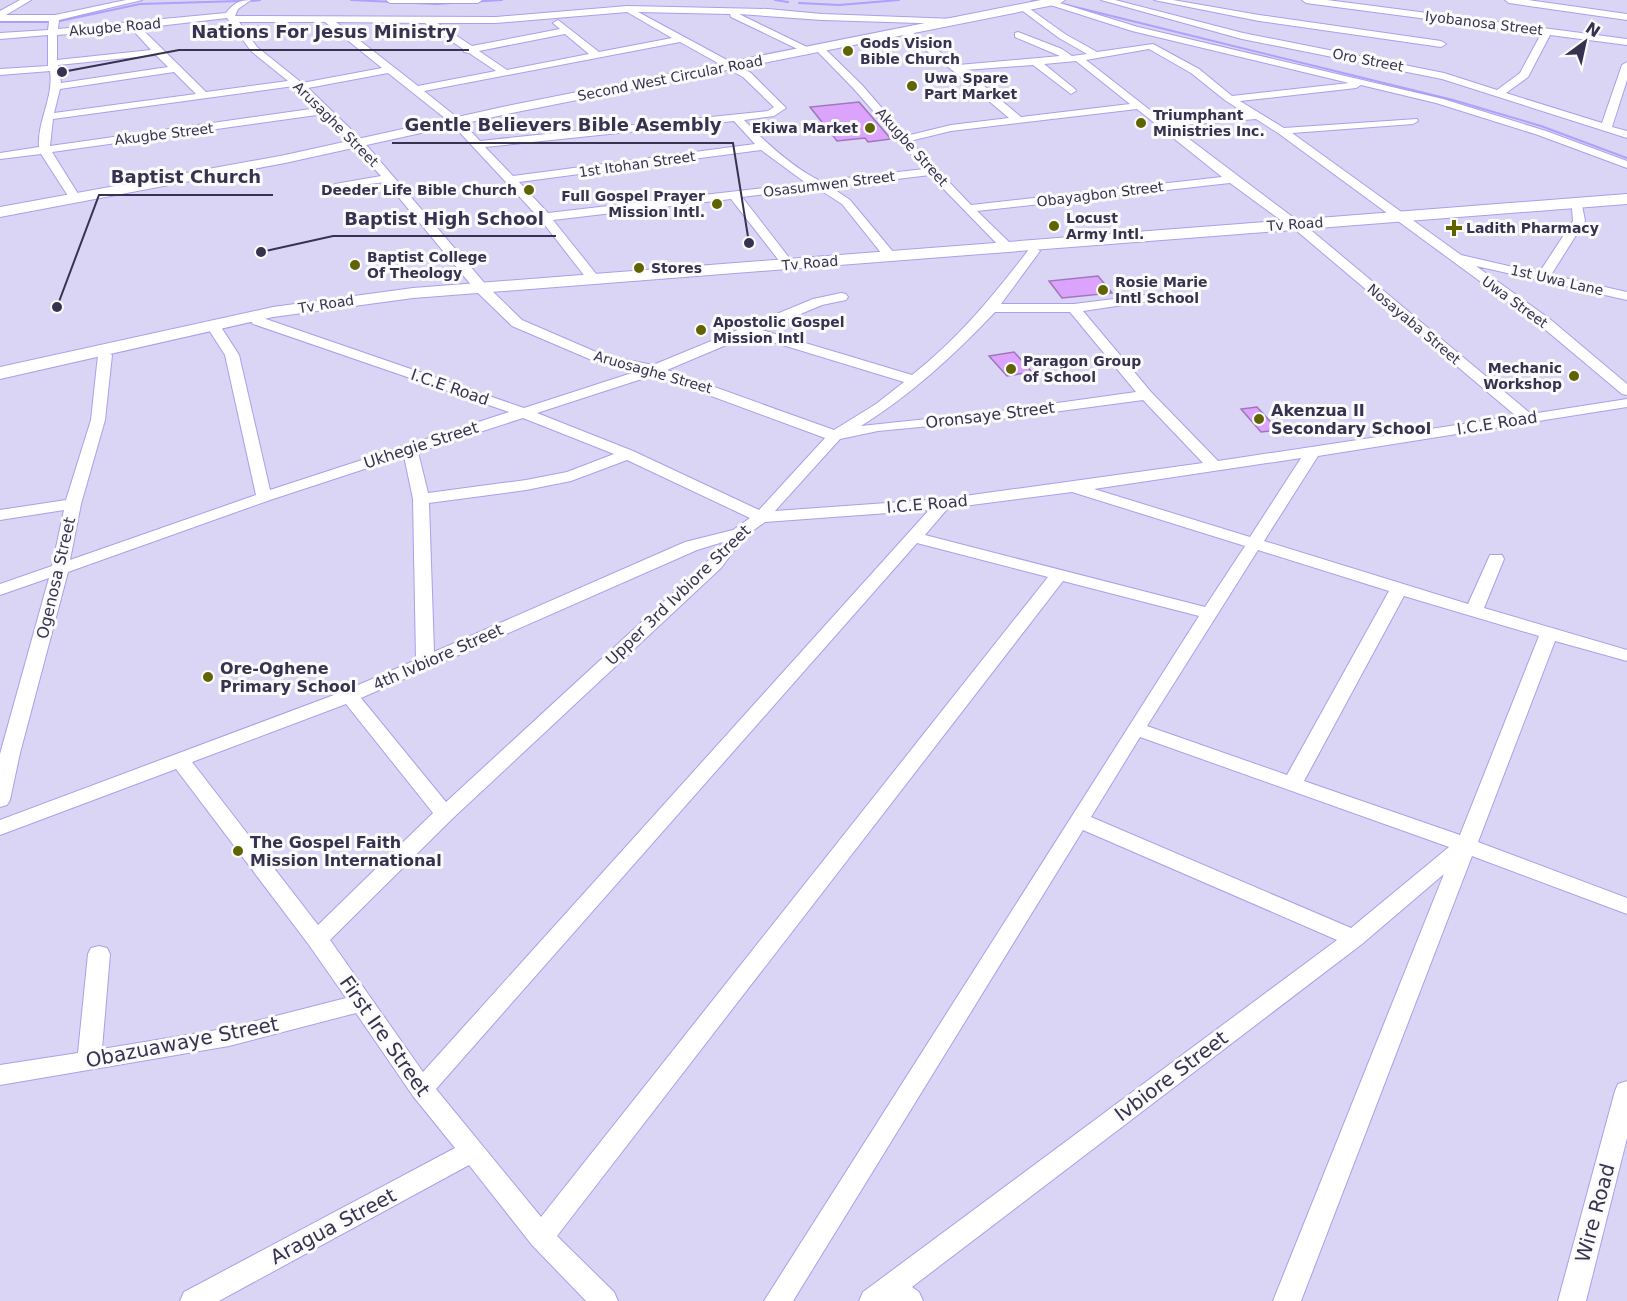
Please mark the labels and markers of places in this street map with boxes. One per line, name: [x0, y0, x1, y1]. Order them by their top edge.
callout: Nations For Jesus Ministry: [179, 14, 469, 50]
place label: Gods Vision Bible Church: [860, 35, 960, 67]
marker: Gods Vision Bible Church: [841, 44, 855, 58]
place label: Uwa Spare Part Market: [924, 70, 1018, 102]
marker: Uwa Spare Part Market: [905, 79, 919, 93]
callout: Gentle Believers Bible Asembly: [392, 107, 733, 143]
place label: Triumphant Ministries Inc.: [1153, 107, 1265, 139]
marker: Triumphant Ministries Inc.: [1134, 116, 1148, 130]
place label: Ekiwa Market: [752, 120, 858, 136]
marker: Ekiwa Market: [863, 121, 877, 135]
callout: Baptist Church: [99, 159, 273, 195]
place label: Deeder Life Bible Church: [321, 182, 517, 198]
marker: Deeder Life Bible Church: [522, 183, 536, 197]
place label: Full Gospel Prayer Mission Intl.: [561, 188, 705, 220]
marker: Full Gospel Prayer Mission Intl.: [710, 197, 724, 211]
callout: Baptist High School: [333, 200, 556, 236]
place label: Locust Army Intl.: [1066, 210, 1144, 242]
marker: Locust Army Intl.: [1047, 219, 1061, 233]
place label: Ladith Pharmacy: [1466, 220, 1599, 236]
marker: Ladith Pharmacy: [1447, 221, 1461, 235]
place label: Baptist College Of Theology: [367, 249, 487, 281]
marker: Baptist College Of Theology: [348, 258, 362, 272]
place label: Stores: [651, 260, 702, 276]
marker: Stores: [632, 261, 646, 275]
place label: Rosie Marie Intl School: [1115, 274, 1207, 306]
marker: Rosie Marie Intl School: [1096, 283, 1110, 297]
place label: Apostolic Gospel Mission Intl: [713, 314, 845, 346]
marker: Apostolic Gospel Mission Intl: [694, 323, 708, 337]
place label: Paragon Group of School: [1023, 353, 1141, 385]
place label: Mechanic Workshop: [1483, 360, 1562, 392]
marker: Paragon Group of School: [1004, 362, 1018, 376]
marker: Mechanic Workshop: [1567, 369, 1581, 383]
place label: Akenzua II Secondary School: [1271, 401, 1431, 438]
marker: Akenzua II Secondary School: [1252, 412, 1266, 426]
place label: Ore-Oghene Primary School: [220, 659, 356, 696]
marker: Ore-Oghene Primary School: [201, 670, 215, 684]
place label: The Gospel Faith Mission International: [250, 833, 442, 870]
marker: The Gospel Faith Mission International: [231, 844, 245, 858]

